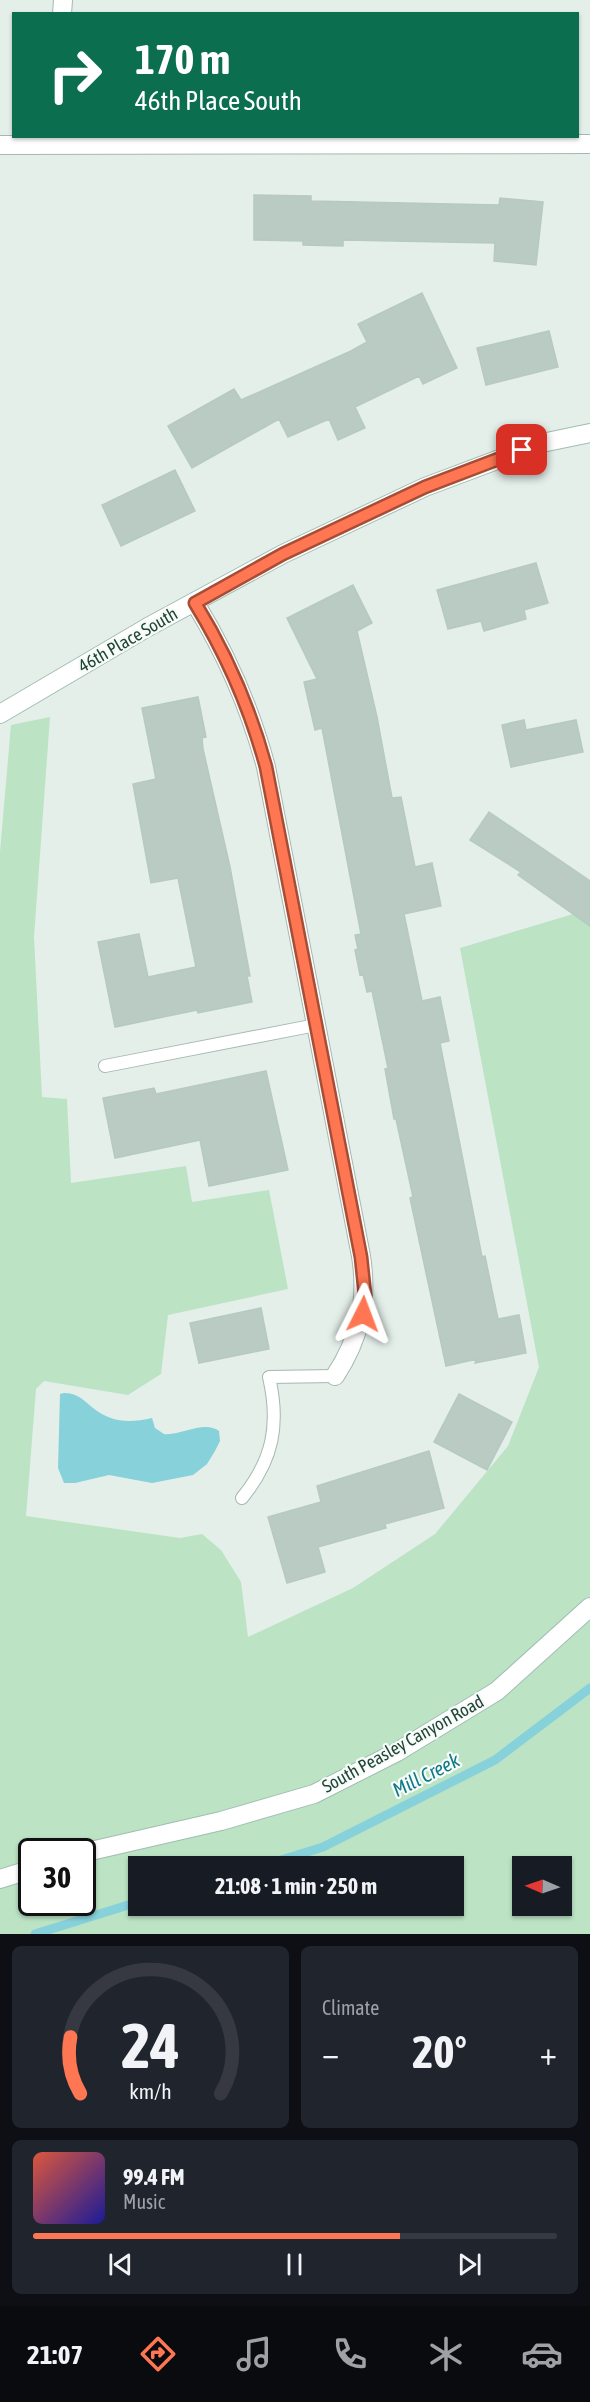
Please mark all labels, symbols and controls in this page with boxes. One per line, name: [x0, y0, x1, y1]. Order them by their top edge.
text: 170 m: [135, 35, 230, 83]
icon: right: [36, 36, 114, 114]
text: 46th Place South: [135, 85, 302, 116]
pin: [496, 424, 547, 475]
icon: arrive: [505, 433, 538, 466]
street label: 46th Place South: [74, 603, 181, 676]
position arrow: [331, 1282, 395, 1346]
street label: South Peasley Canyon Road: [318, 1690, 487, 1797]
water label: Mill Creek: [388, 1748, 463, 1801]
speed limit sign: 30: [18, 1838, 96, 1916]
north arrow: [512, 1856, 572, 1916]
map controls: [512, 1856, 572, 1916]
text: 21:08 · 1 min · 250 m: [215, 1873, 377, 1899]
text: Climate: [322, 1996, 379, 2019]
text: 24: [121, 2010, 180, 2081]
text: 20°: [412, 2026, 467, 2078]
text: −: [322, 2034, 339, 2072]
text: +: [540, 2034, 557, 2072]
text: km/h: [129, 2079, 172, 2104]
text: 99.4 FM: [123, 2164, 185, 2190]
text: Music: [123, 2190, 165, 2213]
icon: previous: [104, 2248, 137, 2281]
icon: pause: [278, 2248, 311, 2281]
icon: next: [453, 2248, 486, 2281]
icon: directions: [137, 2333, 179, 2375]
icon: music: [233, 2333, 275, 2375]
icon: phone: [329, 2333, 371, 2375]
icon: climate: [425, 2333, 467, 2375]
icon: car: [521, 2333, 563, 2375]
text: 21:07: [27, 2339, 83, 2370]

